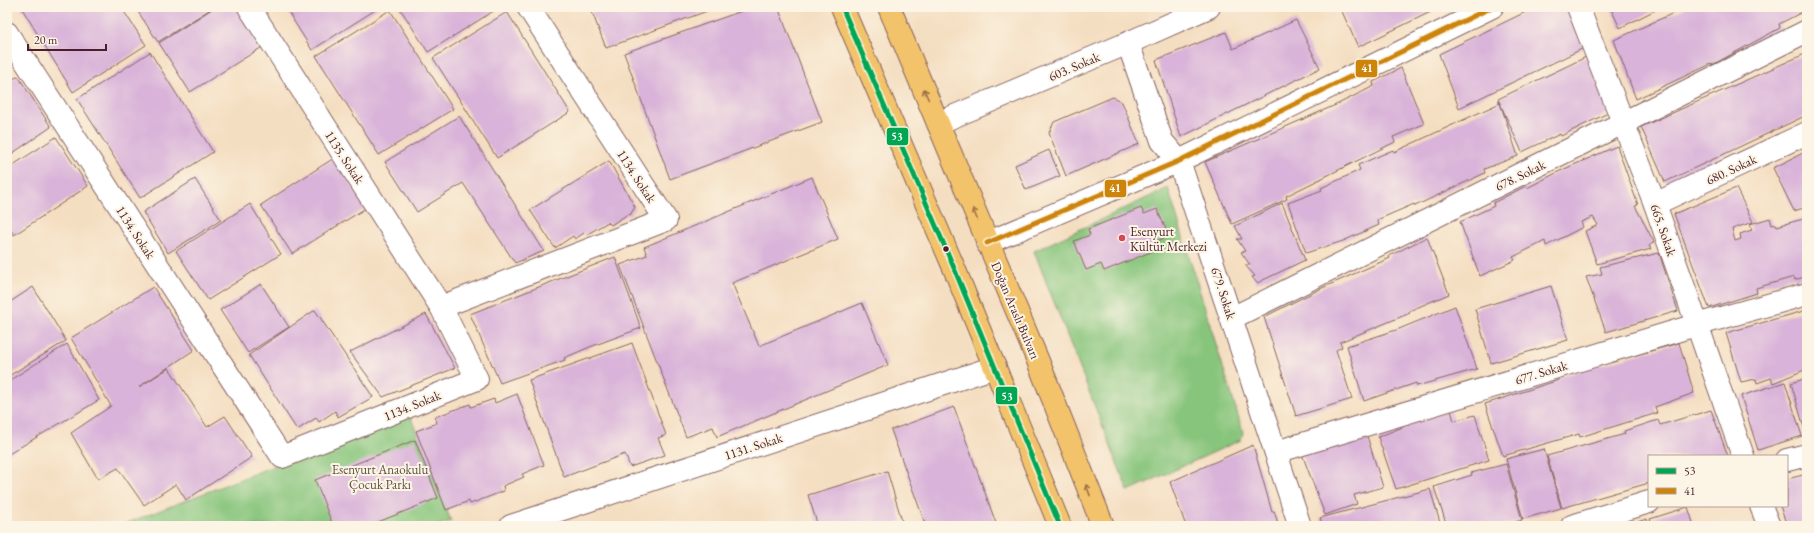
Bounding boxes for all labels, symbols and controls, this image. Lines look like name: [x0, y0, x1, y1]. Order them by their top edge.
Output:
scale bar: [28, 26, 106, 52]
text: 20 m: [34, 32, 58, 48]
street label: 603. Sokak: [1046, 48, 1103, 85]
line badge: 41: [1355, 59, 1378, 78]
text: 41: [1361, 61, 1373, 75]
one-way arrow: [922, 88, 929, 100]
street label: 1135. Sokak: [321, 127, 369, 188]
line badge: 53: [886, 127, 909, 146]
text: 53: [891, 129, 903, 143]
street label: 1134. Sokak: [613, 146, 661, 207]
street label: 680. Sokak: [1703, 150, 1760, 189]
street label: 678. Sokak: [1492, 156, 1549, 195]
line badge: 41: [1104, 179, 1127, 198]
text: 41: [1109, 181, 1121, 195]
street label: 1134. Sokak: [112, 202, 160, 263]
street label: 665. Sokak: [1647, 202, 1681, 259]
one-way arrow: [971, 208, 979, 220]
place label: Esenyurt Kültür Merkezi: [1130, 223, 1207, 255]
marker: Esenyurt Kültür Merkezi: [1117, 233, 1127, 243]
unlabelled marker: [941, 244, 951, 254]
street label: Doğan Araslı Bulvarı: [987, 259, 1044, 361]
street label: 679. Sokak: [1207, 265, 1240, 322]
street label: 677. Sokak: [1513, 356, 1570, 388]
street label: 1134. Sokak: [381, 386, 444, 425]
line badge: 53: [995, 386, 1018, 405]
text: 53: [1001, 389, 1013, 403]
street label: 1131. Sokak: [722, 429, 785, 464]
legend: [1648, 455, 1788, 507]
park label: Esenyurt Anaokulu Çocuk Parkı: [332, 461, 429, 493]
text: 53: [1684, 463, 1696, 479]
text: 41: [1684, 483, 1696, 499]
one-way arrow: [1084, 484, 1092, 496]

